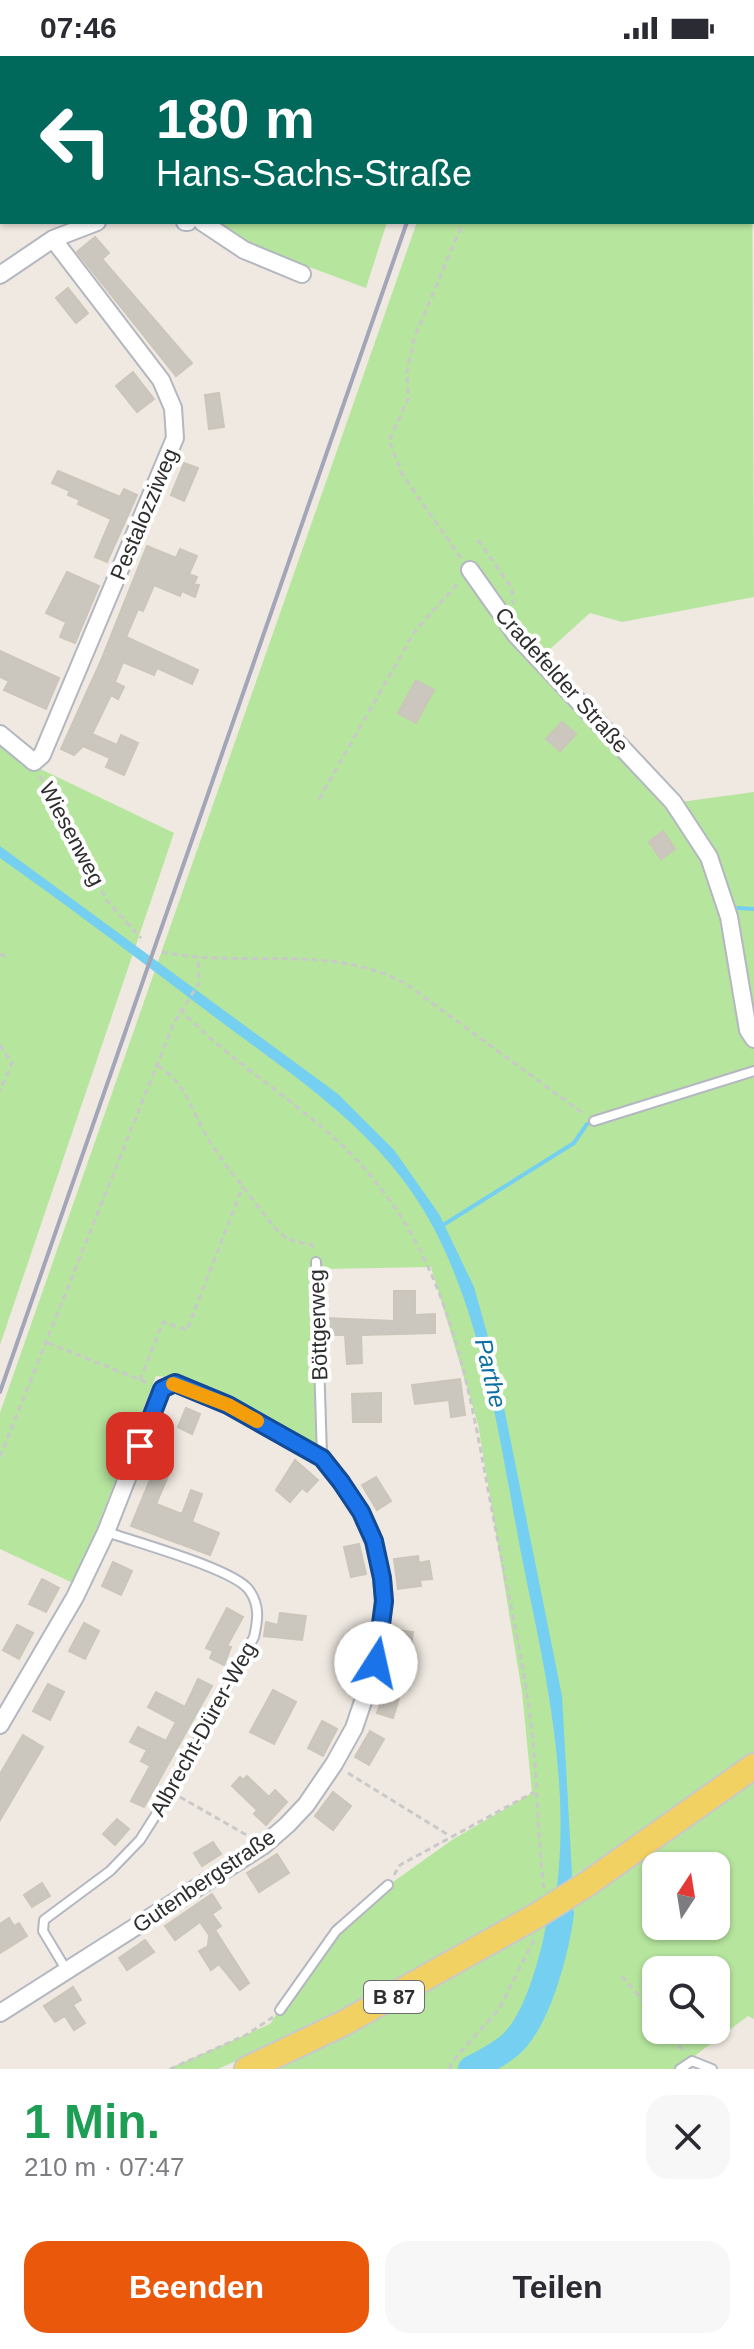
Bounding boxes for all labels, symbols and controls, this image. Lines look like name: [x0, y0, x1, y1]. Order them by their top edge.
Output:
text: 07:46: [40, 11, 117, 44]
text: 180 m: [156, 87, 315, 150]
icon: left: [24, 88, 128, 192]
text: Hans-Sachs-Straße: [156, 153, 472, 194]
street label: Pestalozziweg: [105, 444, 183, 584]
street label: Cradefelder Straße: [490, 602, 634, 758]
street label: Wiesenweg: [34, 778, 110, 890]
street label: Böttgerweg: [304, 1269, 332, 1381]
water label: Parthe: [470, 1336, 512, 1410]
pin: [106, 1412, 174, 1480]
icon: arrive: [118, 1424, 162, 1468]
position arrow: [334, 1621, 418, 1705]
street label: Albrecht-Dürer-Weg: [145, 1638, 261, 1820]
street label: Gutenbergstraße: [128, 1824, 280, 1938]
north arrow: [642, 1852, 730, 1940]
map controls: [642, 1852, 730, 2044]
button: search: [642, 1956, 730, 2044]
road number: B 87: [364, 1981, 424, 2013]
text: 1 Min.: [24, 2095, 160, 2148]
button: close: [646, 2095, 730, 2179]
text: 210 m · 07:47: [24, 2152, 184, 2182]
button: Beenden: [24, 2241, 369, 2333]
button: Teilen: [385, 2241, 730, 2333]

